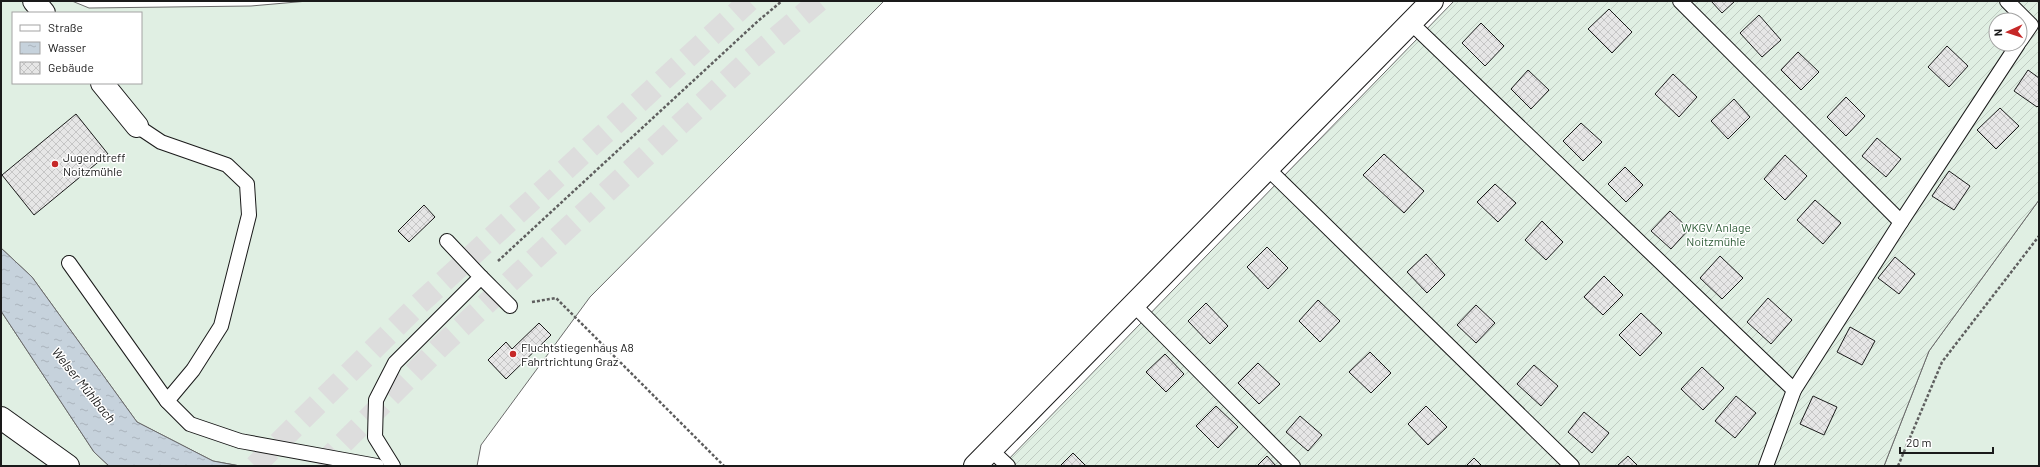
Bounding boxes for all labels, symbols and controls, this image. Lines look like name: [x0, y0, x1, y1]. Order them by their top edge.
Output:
legend: [12, 12, 142, 84]
north arrow: [1988, 12, 2028, 52]
text: Straße: [48, 20, 83, 34]
text: N: [1991, 29, 2004, 37]
text: Wasser: [48, 40, 87, 54]
text: Gebäude: [48, 60, 94, 74]
place label: Jugendtreff Noitzmühle: [63, 150, 126, 178]
marker: Jugendtreff Noitzmühle: [50, 159, 60, 169]
park label: WKGV Anlage Noitzmühle: [1681, 220, 1751, 248]
place label: Fluchtstiegenhaus A8 Fahrtrichtung Graz: [521, 340, 634, 368]
water label: Welser Mühlbach: [49, 344, 119, 426]
marker: Fluchtstiegenhaus A8 Fahrtrichtung Graz: [508, 349, 518, 359]
scale bar: [1900, 429, 1993, 455]
text: 20 m: [1906, 435, 1932, 449]

